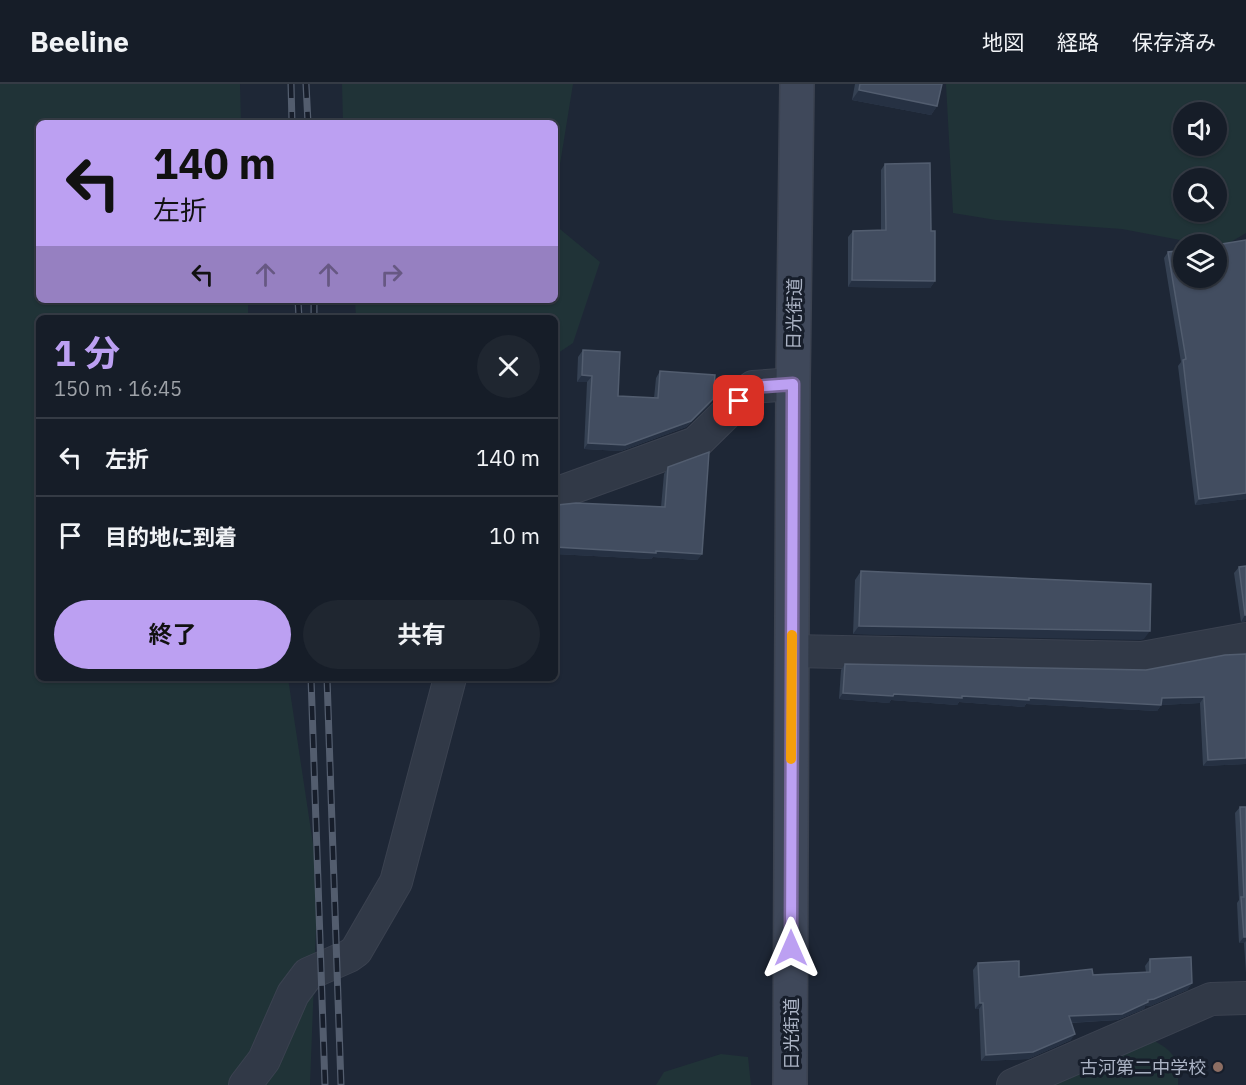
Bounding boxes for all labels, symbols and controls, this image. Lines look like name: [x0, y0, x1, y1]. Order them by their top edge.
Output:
text: Beeline: [30, 23, 129, 60]
text: 地図: [982, 28, 1024, 56]
text: 経路: [1057, 28, 1099, 56]
text: 保存済み: [1132, 28, 1216, 56]
map controls: [1173, 102, 1227, 288]
button: sound: [1173, 102, 1227, 156]
text: 140 m: [153, 136, 276, 191]
icon: left: [54, 144, 132, 222]
button: search: [1173, 168, 1227, 222]
text: 左折: [153, 192, 207, 227]
button: layers: [1173, 234, 1227, 288]
icon: left: [186, 258, 219, 291]
icon: ahead: [249, 258, 282, 291]
icon: ahead: [312, 258, 345, 291]
icon: right: [375, 258, 408, 291]
street label: 日光街道: [782, 278, 806, 350]
text: 1 分: [54, 329, 120, 376]
button: close: [477, 335, 540, 398]
text: 150 m · 16:45: [54, 375, 182, 402]
pin: [713, 375, 764, 426]
icon: arrive: [722, 384, 755, 417]
icon: left: [54, 441, 87, 474]
text: 140 m: [476, 443, 540, 472]
text: 左折: [105, 444, 149, 473]
icon: arrive: [54, 519, 87, 552]
text: 10 m: [489, 521, 540, 550]
text: 目的地に到着: [105, 522, 237, 551]
button: 終了: [54, 600, 291, 669]
button: 共有: [303, 600, 540, 669]
position arrow: [759, 916, 823, 980]
street label: 日光街道: [780, 998, 803, 1070]
place label: 古河第二中学校: [1080, 1056, 1206, 1079]
marker: 古河第二中学校: [1211, 1060, 1225, 1074]

